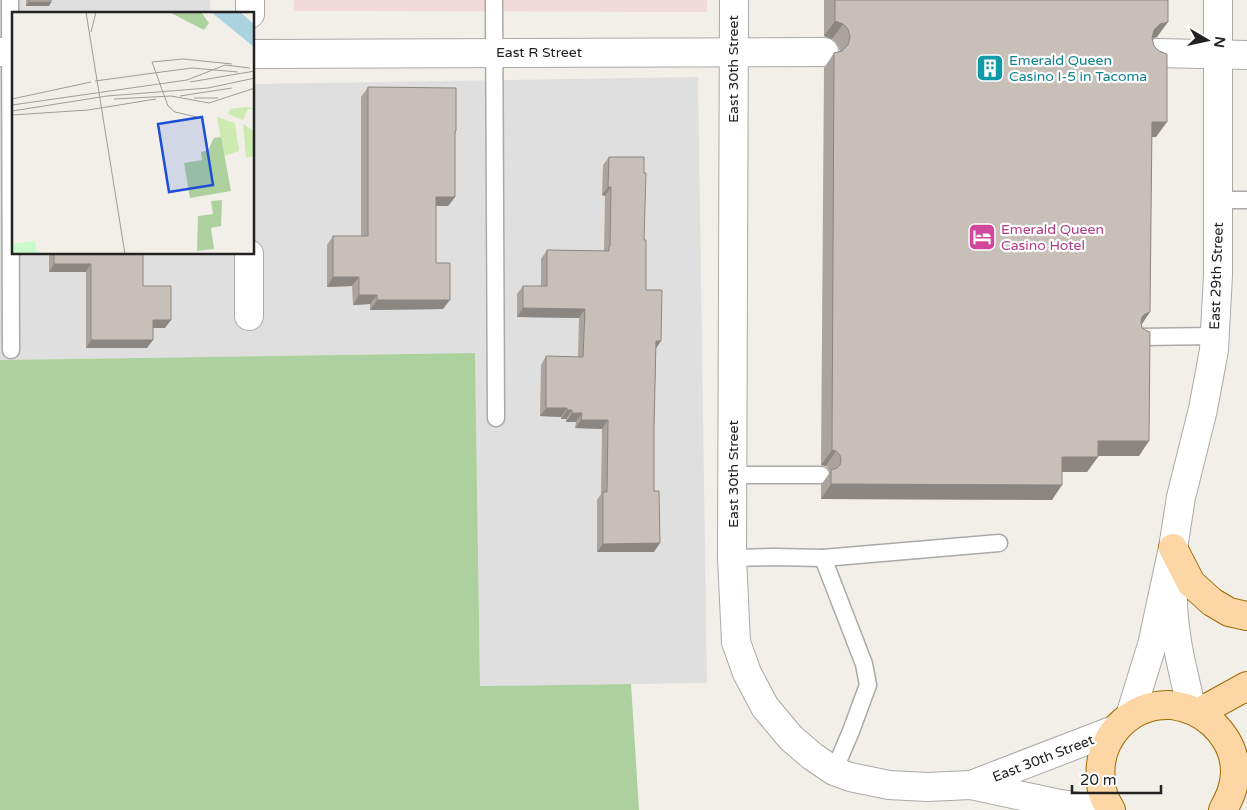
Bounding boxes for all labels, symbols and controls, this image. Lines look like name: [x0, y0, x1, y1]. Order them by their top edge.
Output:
inset map: [12, 12, 255, 255]
street label: East 30th Street: [725, 15, 742, 123]
north arrow: [1182, 15, 1232, 65]
text: N: [1210, 35, 1229, 49]
street label: East R Street: [496, 44, 583, 61]
place label: Emerald Queen Casino I-5 in Tacoma: [1009, 52, 1147, 85]
building icon: Emerald Queen Casino I-5 in Tacoma: [975, 53, 1005, 83]
place label: Emerald Queen Casino Hotel: [1001, 221, 1104, 254]
street label: East 29th Street: [1206, 221, 1227, 330]
hotel icon: Emerald Queen Casino Hotel: [967, 222, 997, 252]
street label: East 30th Street: [725, 420, 742, 528]
street label: East 30th Street: [990, 731, 1097, 786]
scale bar: [1072, 762, 1161, 794]
text: 20 m: [1080, 771, 1117, 789]

